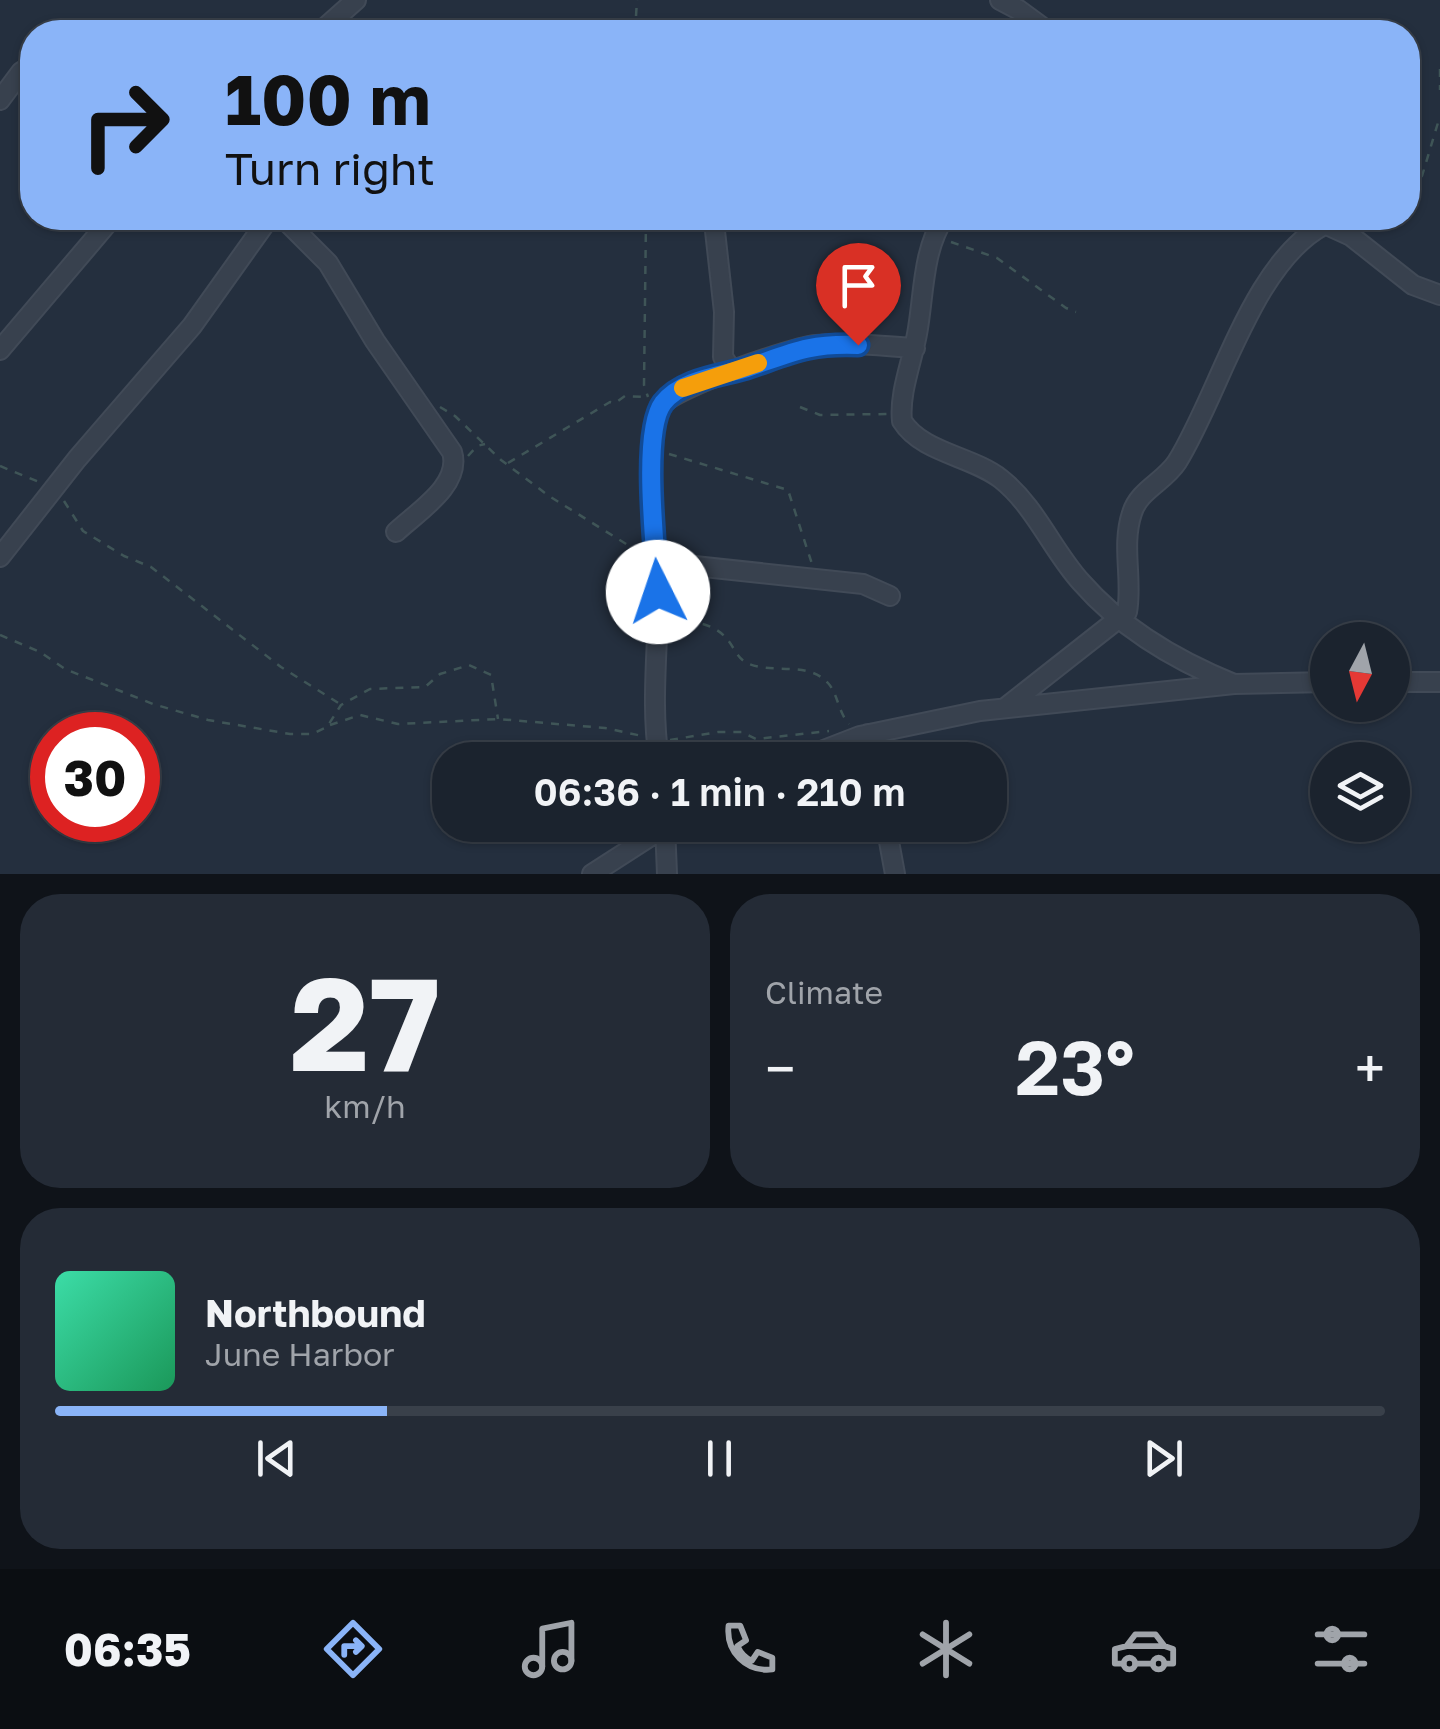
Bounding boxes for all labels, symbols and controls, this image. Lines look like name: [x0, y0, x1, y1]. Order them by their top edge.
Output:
text: 100 m: [225, 56, 431, 140]
icon: right: [60, 60, 190, 190]
text: Turn right: [225, 141, 435, 195]
pin: [816, 243, 901, 346]
icon: arrive: [831, 258, 886, 313]
position arrow: [606, 540, 710, 644]
north arrow: [1310, 622, 1410, 722]
map controls: [1310, 622, 1410, 842]
speed limit sign: 30: [30, 712, 160, 842]
button: layers: [1310, 742, 1410, 842]
text: 06:36 · 1 min · 210 m: [533, 769, 906, 814]
text: 27: [290, 944, 440, 1100]
text: Climate: [765, 973, 883, 1011]
text: 23°: [1015, 1021, 1135, 1112]
text: −: [765, 1035, 795, 1101]
text: +: [1355, 1035, 1385, 1101]
text: km/h: [324, 1087, 406, 1125]
text: Northbound: [205, 1290, 426, 1335]
text: June Harbor: [205, 1335, 395, 1373]
icon: previous: [249, 1431, 304, 1486]
icon: pause: [692, 1431, 747, 1486]
icon: next: [1136, 1431, 1191, 1486]
icon: directions: [318, 1614, 388, 1684]
icon: music: [516, 1614, 586, 1684]
icon: phone: [714, 1614, 784, 1684]
icon: climate: [911, 1614, 981, 1684]
icon: car: [1109, 1614, 1179, 1684]
icon: filters: [1306, 1614, 1376, 1684]
text: 06:35: [64, 1622, 191, 1676]

